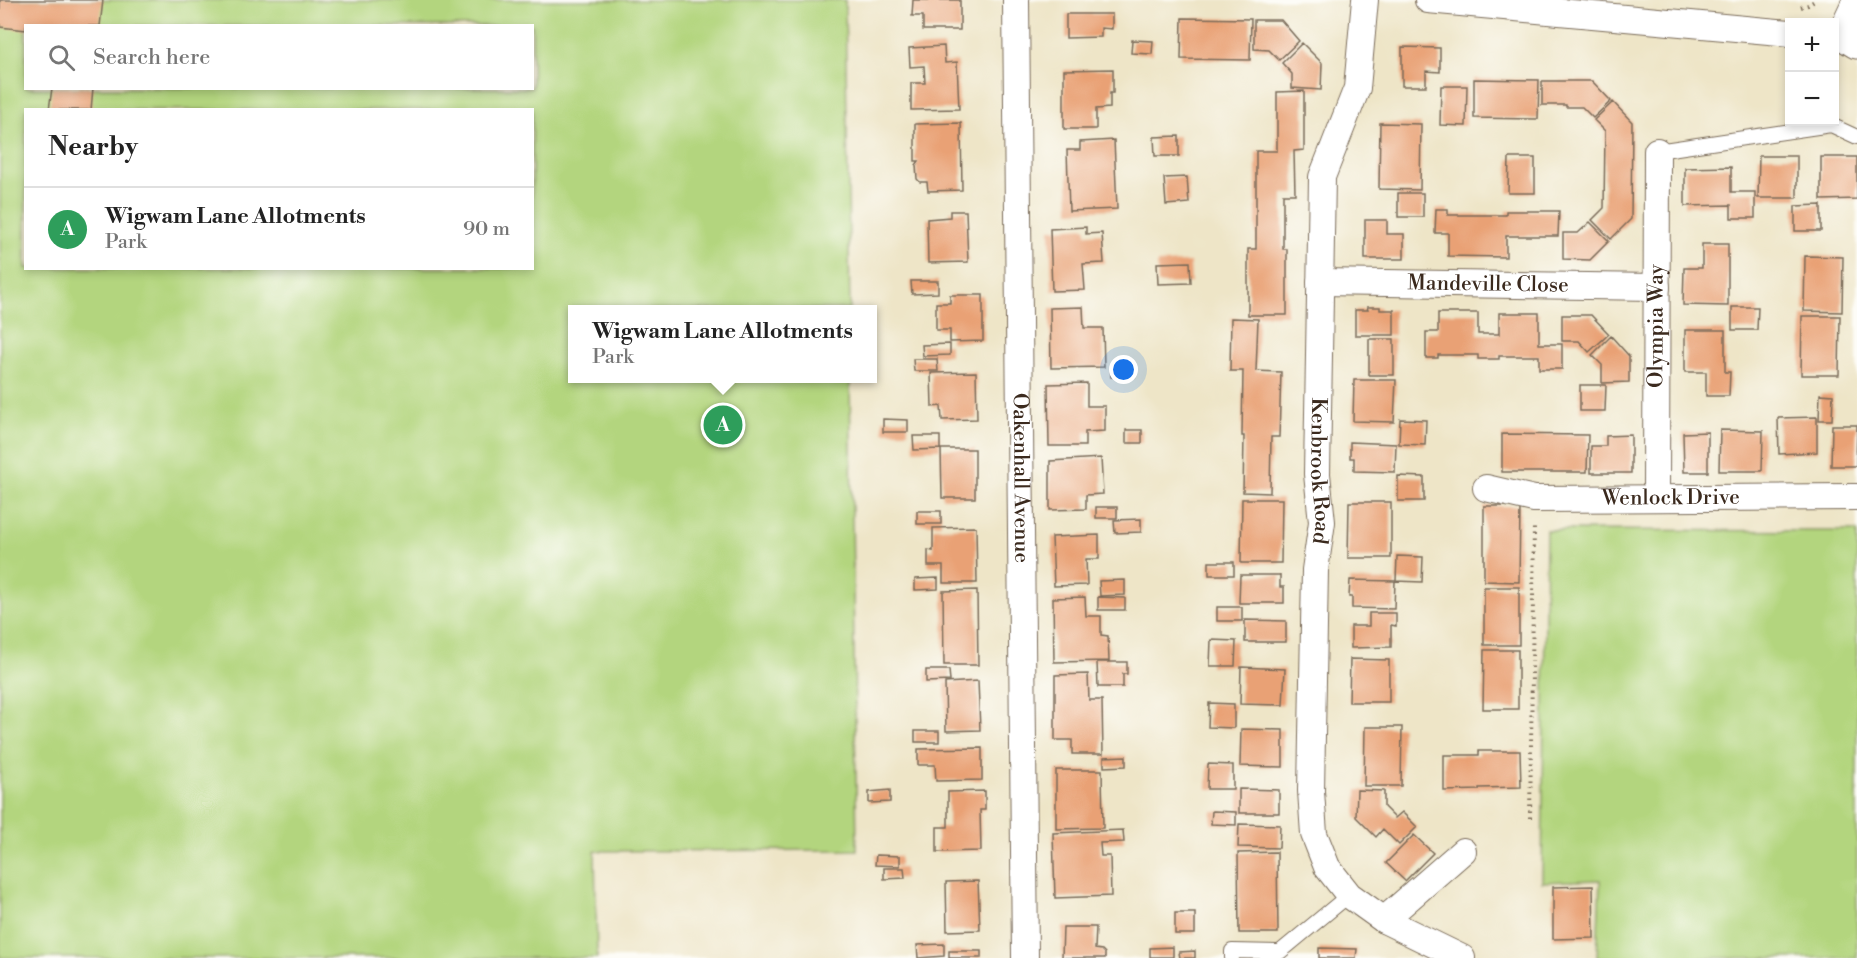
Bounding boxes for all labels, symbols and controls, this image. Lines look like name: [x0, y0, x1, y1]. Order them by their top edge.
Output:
map controls: [1785, 18, 1839, 126]
button: +: [1785, 18, 1839, 72]
search box: [24, 24, 534, 90]
icon: search: [45, 41, 78, 74]
text: Search here: [93, 44, 210, 71]
button: −: [1785, 72, 1839, 126]
text: Nearby: [48, 131, 138, 163]
text: Wigwam Lane Allotments: [105, 203, 366, 230]
text: A: [60, 217, 75, 242]
text: 90 m: [463, 217, 510, 242]
text: Park: [105, 230, 147, 255]
street label: Olympia Way: [1643, 263, 1670, 388]
street label: Mandeville Close: [1407, 270, 1569, 299]
popup: [568, 305, 877, 383]
text: Wigwam Lane Allotments: [592, 318, 853, 345]
text: Park: [592, 345, 634, 370]
your location: [1109, 355, 1138, 384]
street label: Oakenhall Avenue: [1007, 393, 1034, 563]
street label: Kenbrook Road: [1304, 397, 1335, 546]
pin: A: [704, 402, 742, 448]
street label: Wenlock Drive: [1601, 485, 1740, 512]

